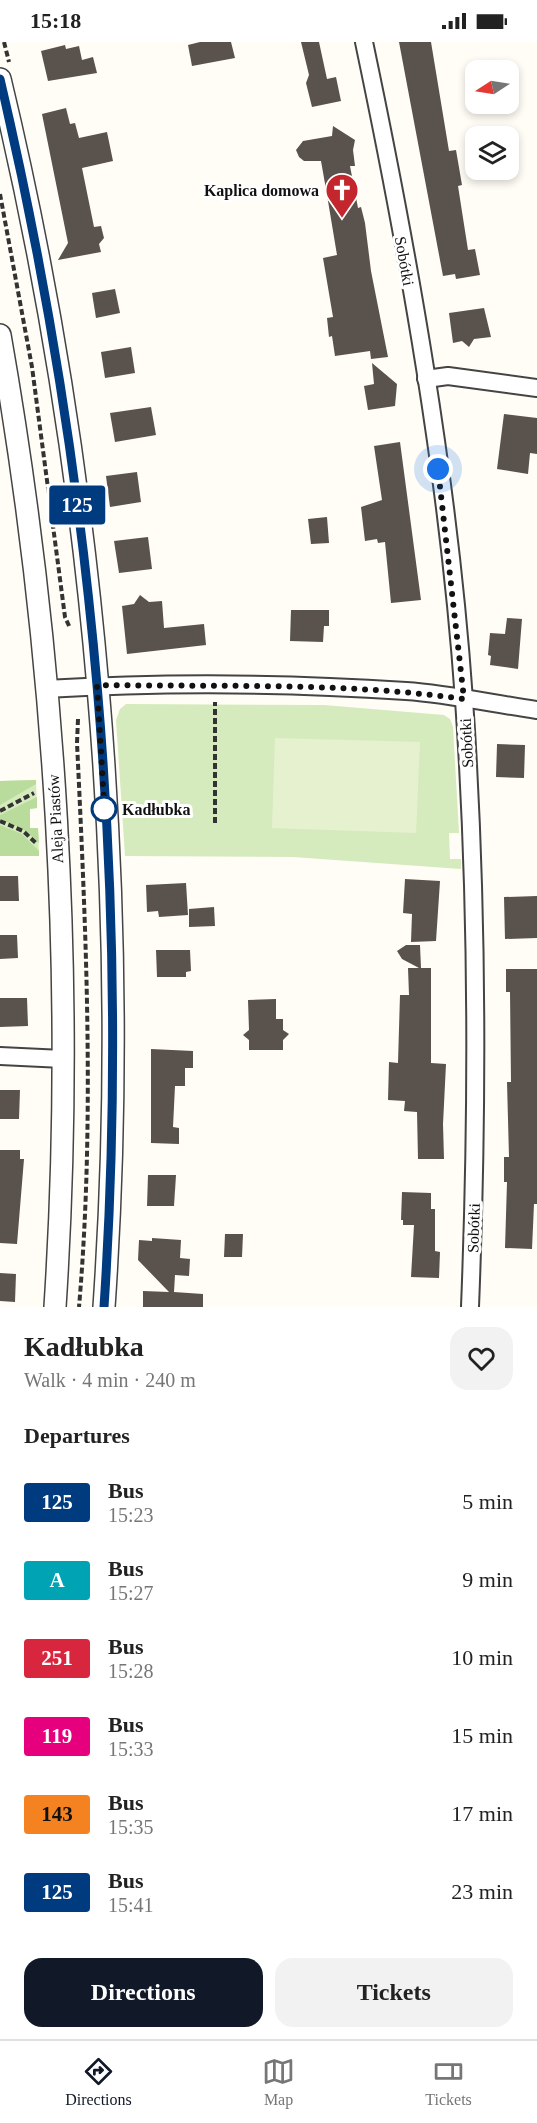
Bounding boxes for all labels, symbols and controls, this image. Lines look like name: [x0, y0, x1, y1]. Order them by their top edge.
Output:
text: 15:18: [30, 8, 81, 33]
north arrow: [465, 60, 519, 114]
map controls: [465, 60, 519, 180]
button: layers: [465, 126, 519, 180]
church icon: Kaplica domowa: [324, 172, 360, 219]
place label: Kaplica domowa: [204, 182, 319, 200]
street label: Sobótki: [392, 235, 417, 288]
your location: [423, 454, 453, 484]
line badge: 125: [42, 486, 112, 524]
text: 125: [61, 493, 93, 517]
street label: Sobótki: [457, 717, 476, 768]
street label: Aleja Piastów: [45, 773, 67, 864]
marker: Kadłubka: [91, 796, 117, 822]
place label: Kadłubka: [122, 801, 190, 818]
street label: Sobótki: [464, 1202, 483, 1253]
button: heart: [450, 1327, 513, 1390]
text: Kadłubka: [24, 1331, 144, 1362]
text: Walk · 4 min · 240 m: [24, 1369, 196, 1391]
text: Departures: [24, 1423, 130, 1448]
text: Bus: [108, 1478, 143, 1503]
text: 5 min: [462, 1489, 513, 1514]
text: 125: [41, 1490, 73, 1514]
text: 15:23: [108, 1504, 154, 1526]
text: Bus: [108, 1556, 143, 1581]
text: 9 min: [462, 1567, 513, 1592]
text: A: [49, 1568, 65, 1592]
text: 15:27: [108, 1582, 154, 1604]
text: Bus: [108, 1634, 143, 1659]
text: 10 min: [451, 1645, 513, 1670]
text: 251: [41, 1646, 73, 1670]
text: 15:28: [108, 1660, 154, 1682]
text: Bus: [108, 1712, 143, 1737]
text: 15 min: [451, 1723, 513, 1748]
text: 119: [42, 1724, 72, 1748]
text: 15:33: [108, 1738, 154, 1760]
text: Bus: [108, 1790, 143, 1815]
text: 17 min: [451, 1801, 513, 1826]
text: 143: [41, 1802, 73, 1826]
text: 15:35: [108, 1816, 154, 1838]
text: Bus: [108, 1868, 143, 1893]
text: 23 min: [451, 1879, 513, 1904]
text: 125: [41, 1880, 73, 1904]
text: 15:41: [108, 1894, 154, 1916]
button: Directions: [24, 1958, 263, 2027]
button: Tickets: [275, 1958, 513, 2027]
tab: Directions: [65, 2055, 132, 2109]
tab: Map: [262, 2055, 295, 2109]
tab: Tickets: [425, 2055, 472, 2109]

